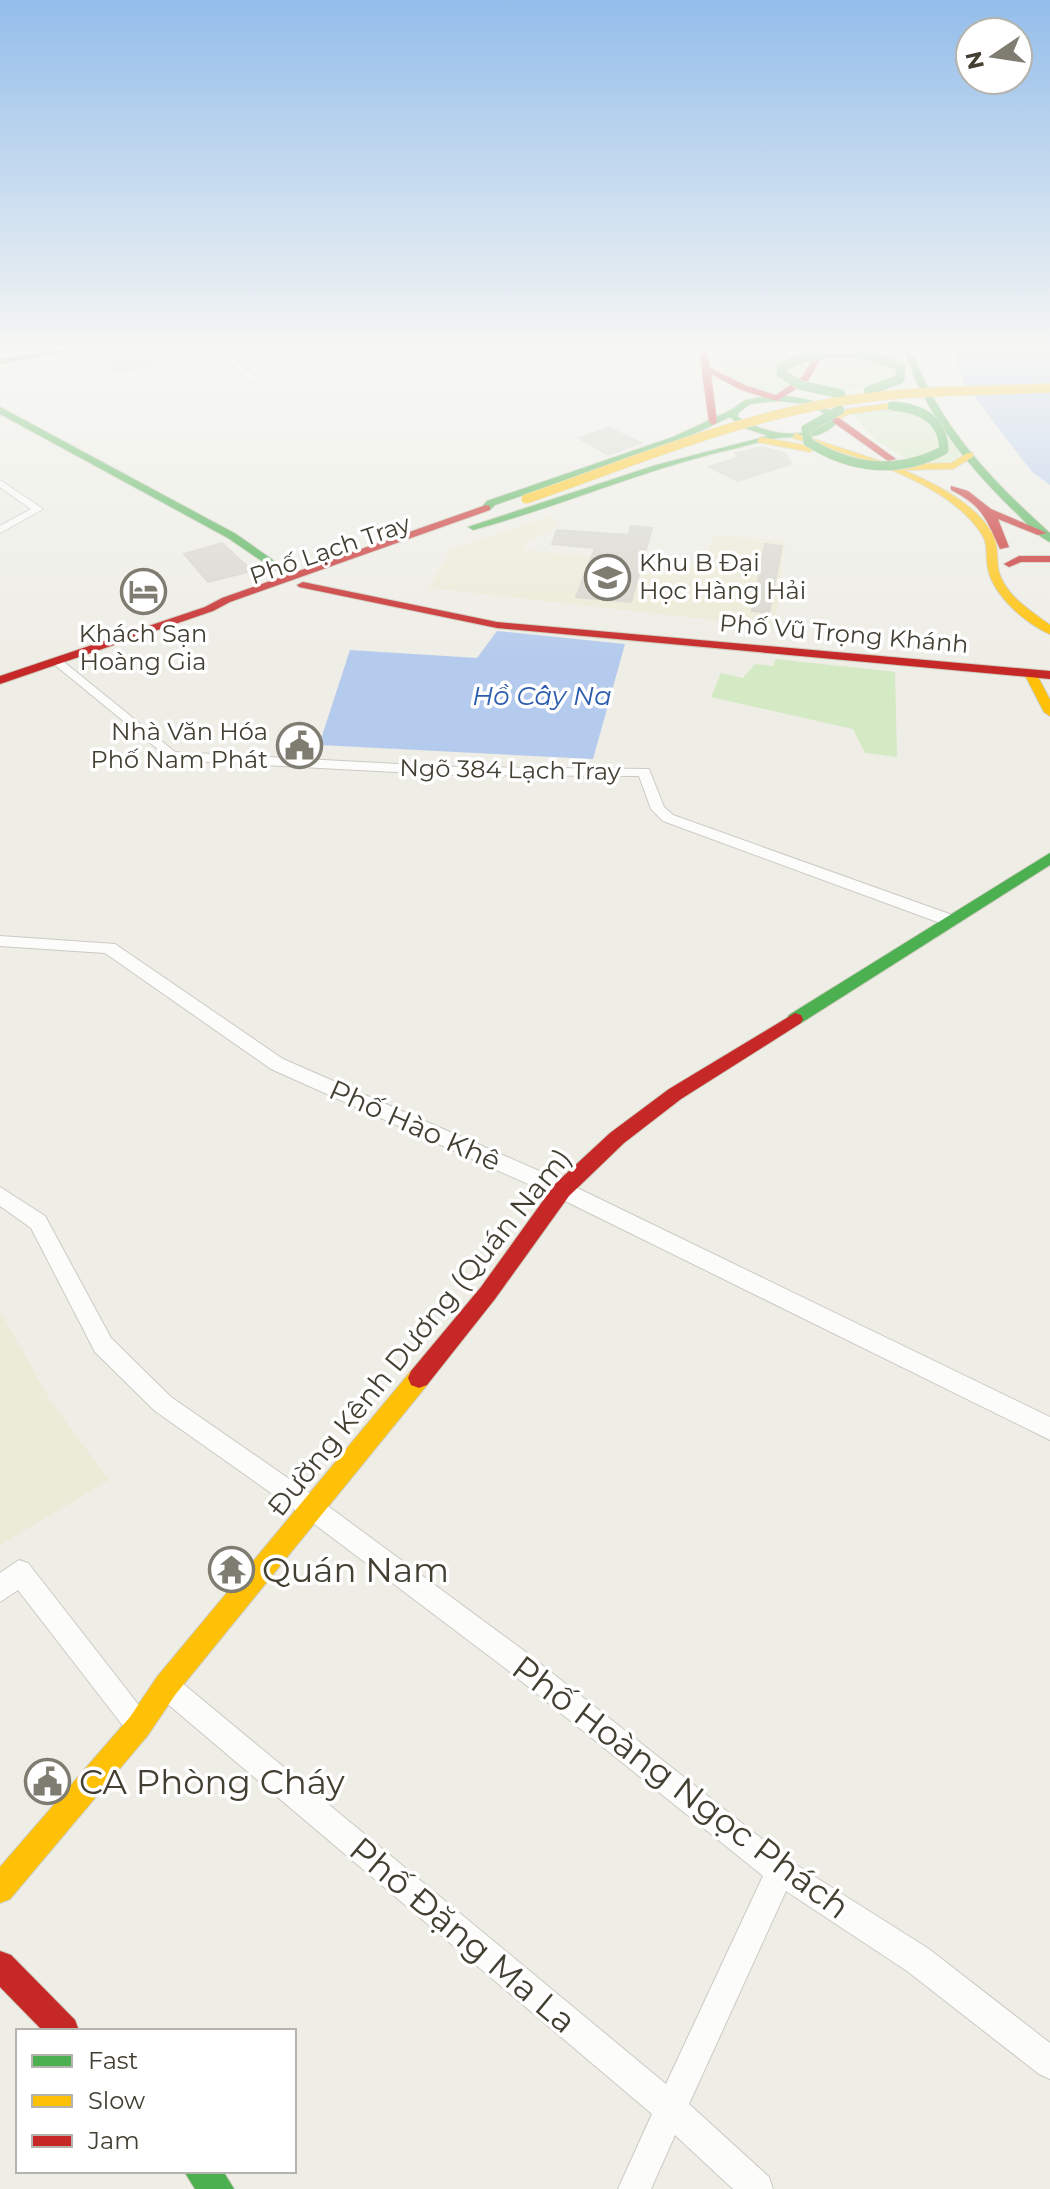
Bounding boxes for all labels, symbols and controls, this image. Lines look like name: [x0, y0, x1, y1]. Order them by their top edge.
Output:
north arrow: [954, 16, 1034, 96]
text: N: [960, 49, 990, 72]
street label: Phố Lạch Tray: [246, 509, 414, 591]
place label: Khu B Đại Học Hàng Hải: [639, 548, 806, 605]
school or university icon: Khu B Đại Học Hàng Hải: [584, 553, 632, 601]
hotel icon: Khách Sạn Hoàng Gia: [119, 568, 167, 616]
street label: Phố Vũ Trọng Khánh: [718, 608, 970, 659]
place label: Khách Sạn Hoàng Gia: [79, 619, 207, 676]
water label: Hồ Cây Na: [472, 680, 612, 712]
place label: Nhà Văn Hóa Phố Nam Phát: [90, 717, 268, 774]
public building icon: Nhà Văn Hóa Phố Nam Phát: [275, 722, 323, 770]
street label: Ngõ 384 Lạch Tray: [399, 753, 621, 786]
street label: Phố Hào Khê: [324, 1072, 506, 1178]
street label: Đường Kênh Dương (Quán Nam): [260, 1141, 578, 1523]
temple icon: Quán Nam: [207, 1546, 255, 1594]
place label: Quán Nam: [262, 1549, 449, 1591]
street label: Phố Hoàng Ngọc Phách: [504, 1646, 858, 1928]
public building icon: CA Phòng Cháy: [24, 1758, 72, 1806]
place label: CA Phòng Cháy: [79, 1761, 345, 1803]
street label: Phố Đặng Ma La: [341, 1828, 585, 2042]
legend: [16, 2029, 296, 2173]
text: Fast: [88, 2046, 139, 2075]
text: Slow: [88, 2086, 145, 2115]
text: Jam: [87, 2126, 140, 2155]

